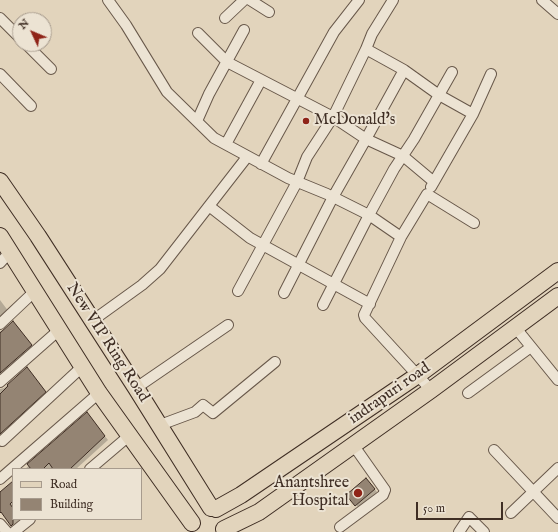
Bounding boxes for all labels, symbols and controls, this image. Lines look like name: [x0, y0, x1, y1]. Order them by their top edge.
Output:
north arrow: [12, 12, 52, 52]
text: N: [16, 16, 32, 33]
place label: McDonald's: [314, 111, 395, 131]
marker: McDonald's: [301, 116, 311, 126]
street label: New VIP Ring Road: [61, 280, 153, 406]
street label: indrapuri road: [346, 359, 434, 429]
legend: [12, 468, 142, 520]
place label: Anantshree Hospital: [274, 474, 349, 512]
text: Road: [50, 477, 77, 492]
marker: Anantshree Hospital: [352, 487, 364, 499]
scale bar: [418, 494, 505, 520]
text: Building: [50, 497, 93, 512]
text: 50 m: [423, 501, 445, 516]

